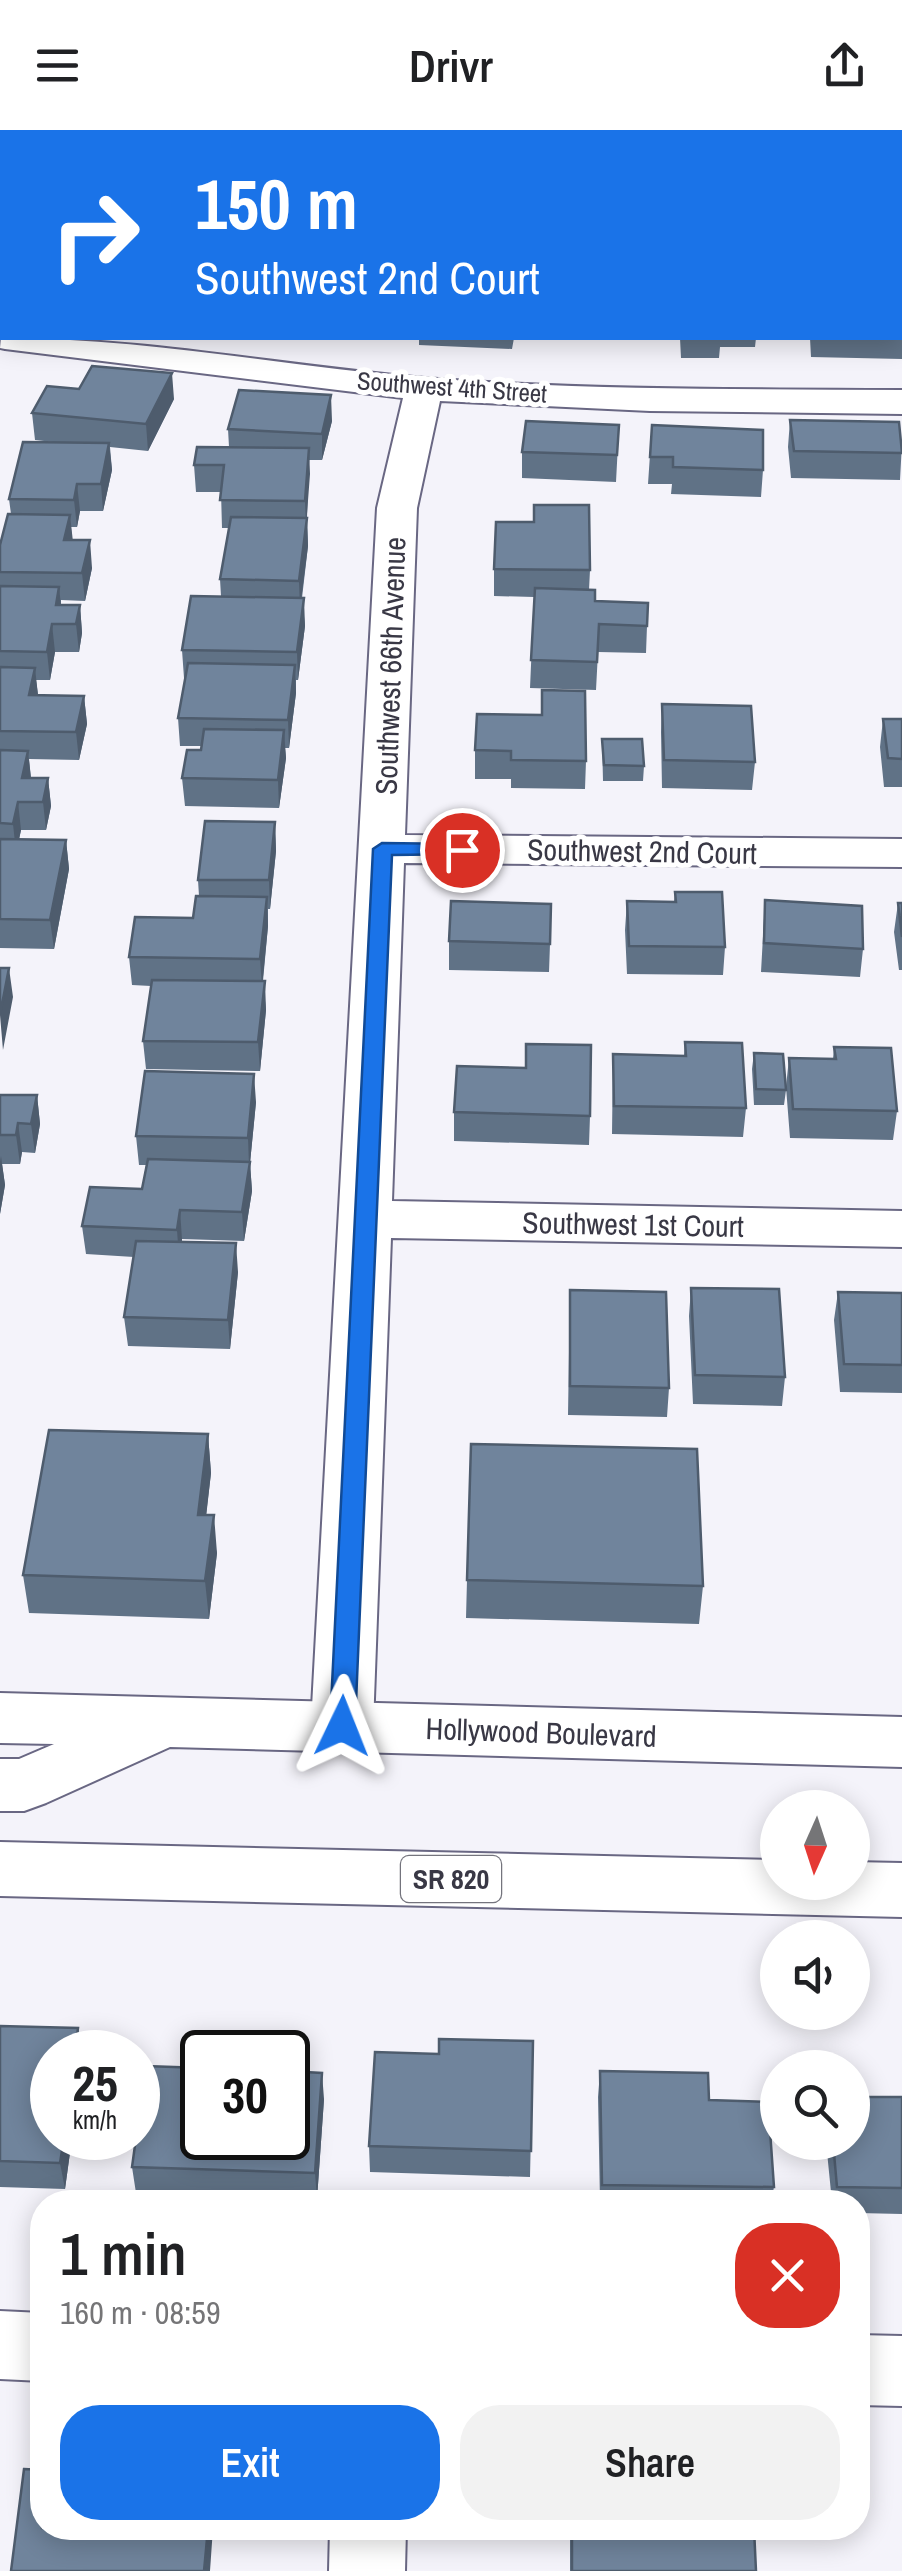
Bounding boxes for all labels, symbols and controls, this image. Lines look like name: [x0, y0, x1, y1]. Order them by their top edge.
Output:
text: Drivr: [409, 35, 493, 96]
icon: menu: [30, 38, 85, 93]
icon: share: [817, 38, 872, 93]
text: 150 m: [195, 157, 358, 251]
icon: right: [30, 170, 160, 300]
text: Southwest 2nd Court: [195, 247, 540, 308]
street label: Southwest 4th Street: [356, 363, 548, 411]
street label: Southwest 66th Avenue: [366, 536, 414, 796]
pin: [420, 808, 505, 893]
icon: arrive: [435, 823, 490, 878]
street label: Southwest 2nd Court: [527, 829, 757, 873]
street label: Southwest 1st Court: [522, 1202, 744, 1246]
position arrow: [290, 1674, 394, 1778]
street label: Hollywood Boulevard: [425, 1708, 657, 1756]
north arrow: [760, 1790, 870, 1900]
map controls: [760, 1790, 870, 2160]
road number: SR 820: [401, 1856, 501, 1902]
button: sound: [760, 1920, 870, 2030]
speed limit sign: 30: [180, 2030, 310, 2160]
text: 25: [72, 2049, 118, 2117]
button: search: [760, 2050, 870, 2160]
text: km/h: [73, 2103, 117, 2137]
text: 1 min: [60, 2213, 187, 2294]
button: close: [735, 2223, 840, 2328]
text: 160 m · 08:59: [60, 2291, 220, 2334]
button: Exit: [60, 2405, 440, 2520]
button: Share: [460, 2405, 840, 2520]

